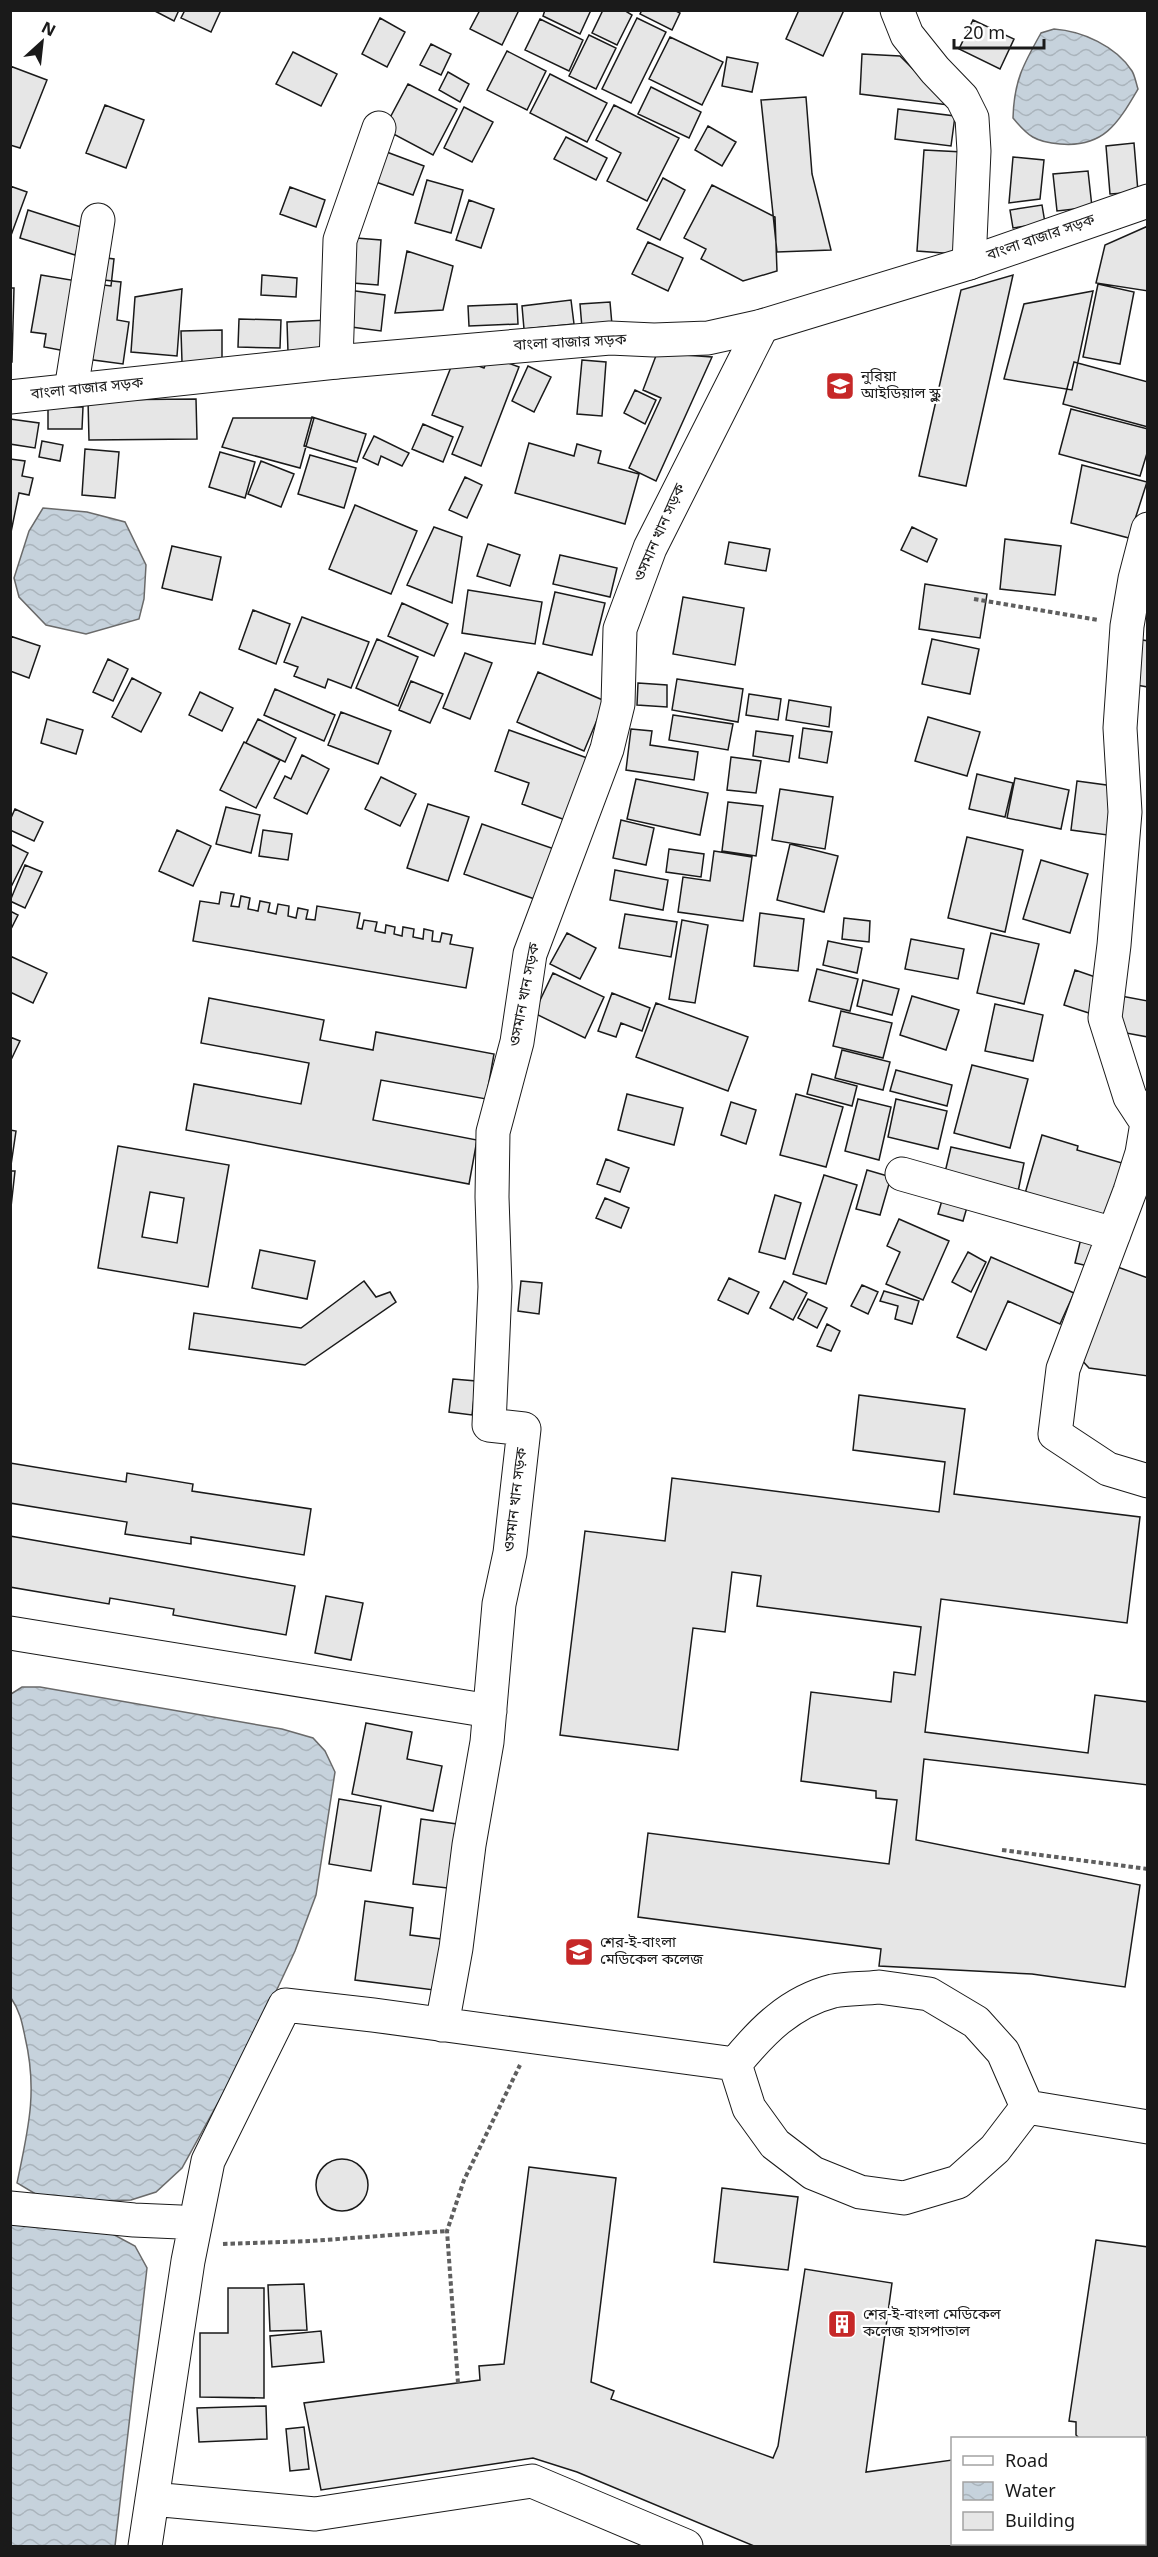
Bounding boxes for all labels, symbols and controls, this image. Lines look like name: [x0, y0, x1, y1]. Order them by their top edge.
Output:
north arrow: [12, 12, 72, 72]
scale bar: [954, 12, 1044, 50]
text: N: [37, 18, 59, 43]
text: 20 m: [963, 22, 1005, 46]
street label: বাংলা বাজার সড়ক: [983, 210, 1099, 266]
street label: বাংলা বাজার সড়ক: [512, 330, 628, 356]
place label: নুরিয়া আইডিয়াল স্কুল: [860, 367, 941, 404]
school or university icon: নুরিয়া আইডিয়াল স্কুল: [824, 370, 856, 402]
street label: বাংলা বাজার সড়ক: [29, 373, 145, 405]
street label: ওসমান খান সড়ক: [629, 480, 691, 585]
street label: ওসমান খান সড়ক: [505, 940, 545, 1049]
street label: ওসমান খান সড়ক: [500, 1446, 532, 1554]
place label: শের-ই-বাংলা মেডিকেল কলেজ: [600, 1933, 704, 1970]
school or university icon: শের-ই-বাংলা মেডিকেল কলেজ: [563, 1936, 595, 1968]
place label: শের-ই-বাংলা মেডিকেল কলেজ হাসপাতাল: [862, 2305, 1002, 2342]
building icon: শের-ই-বাংলা মেডিকেল কলেজ হাসপাতাল: [826, 2308, 858, 2340]
legend: [951, 2437, 1146, 2545]
text: Road: [1005, 2450, 1048, 2474]
text: Water: [1005, 2480, 1056, 2504]
text: Building: [1005, 2510, 1075, 2534]

